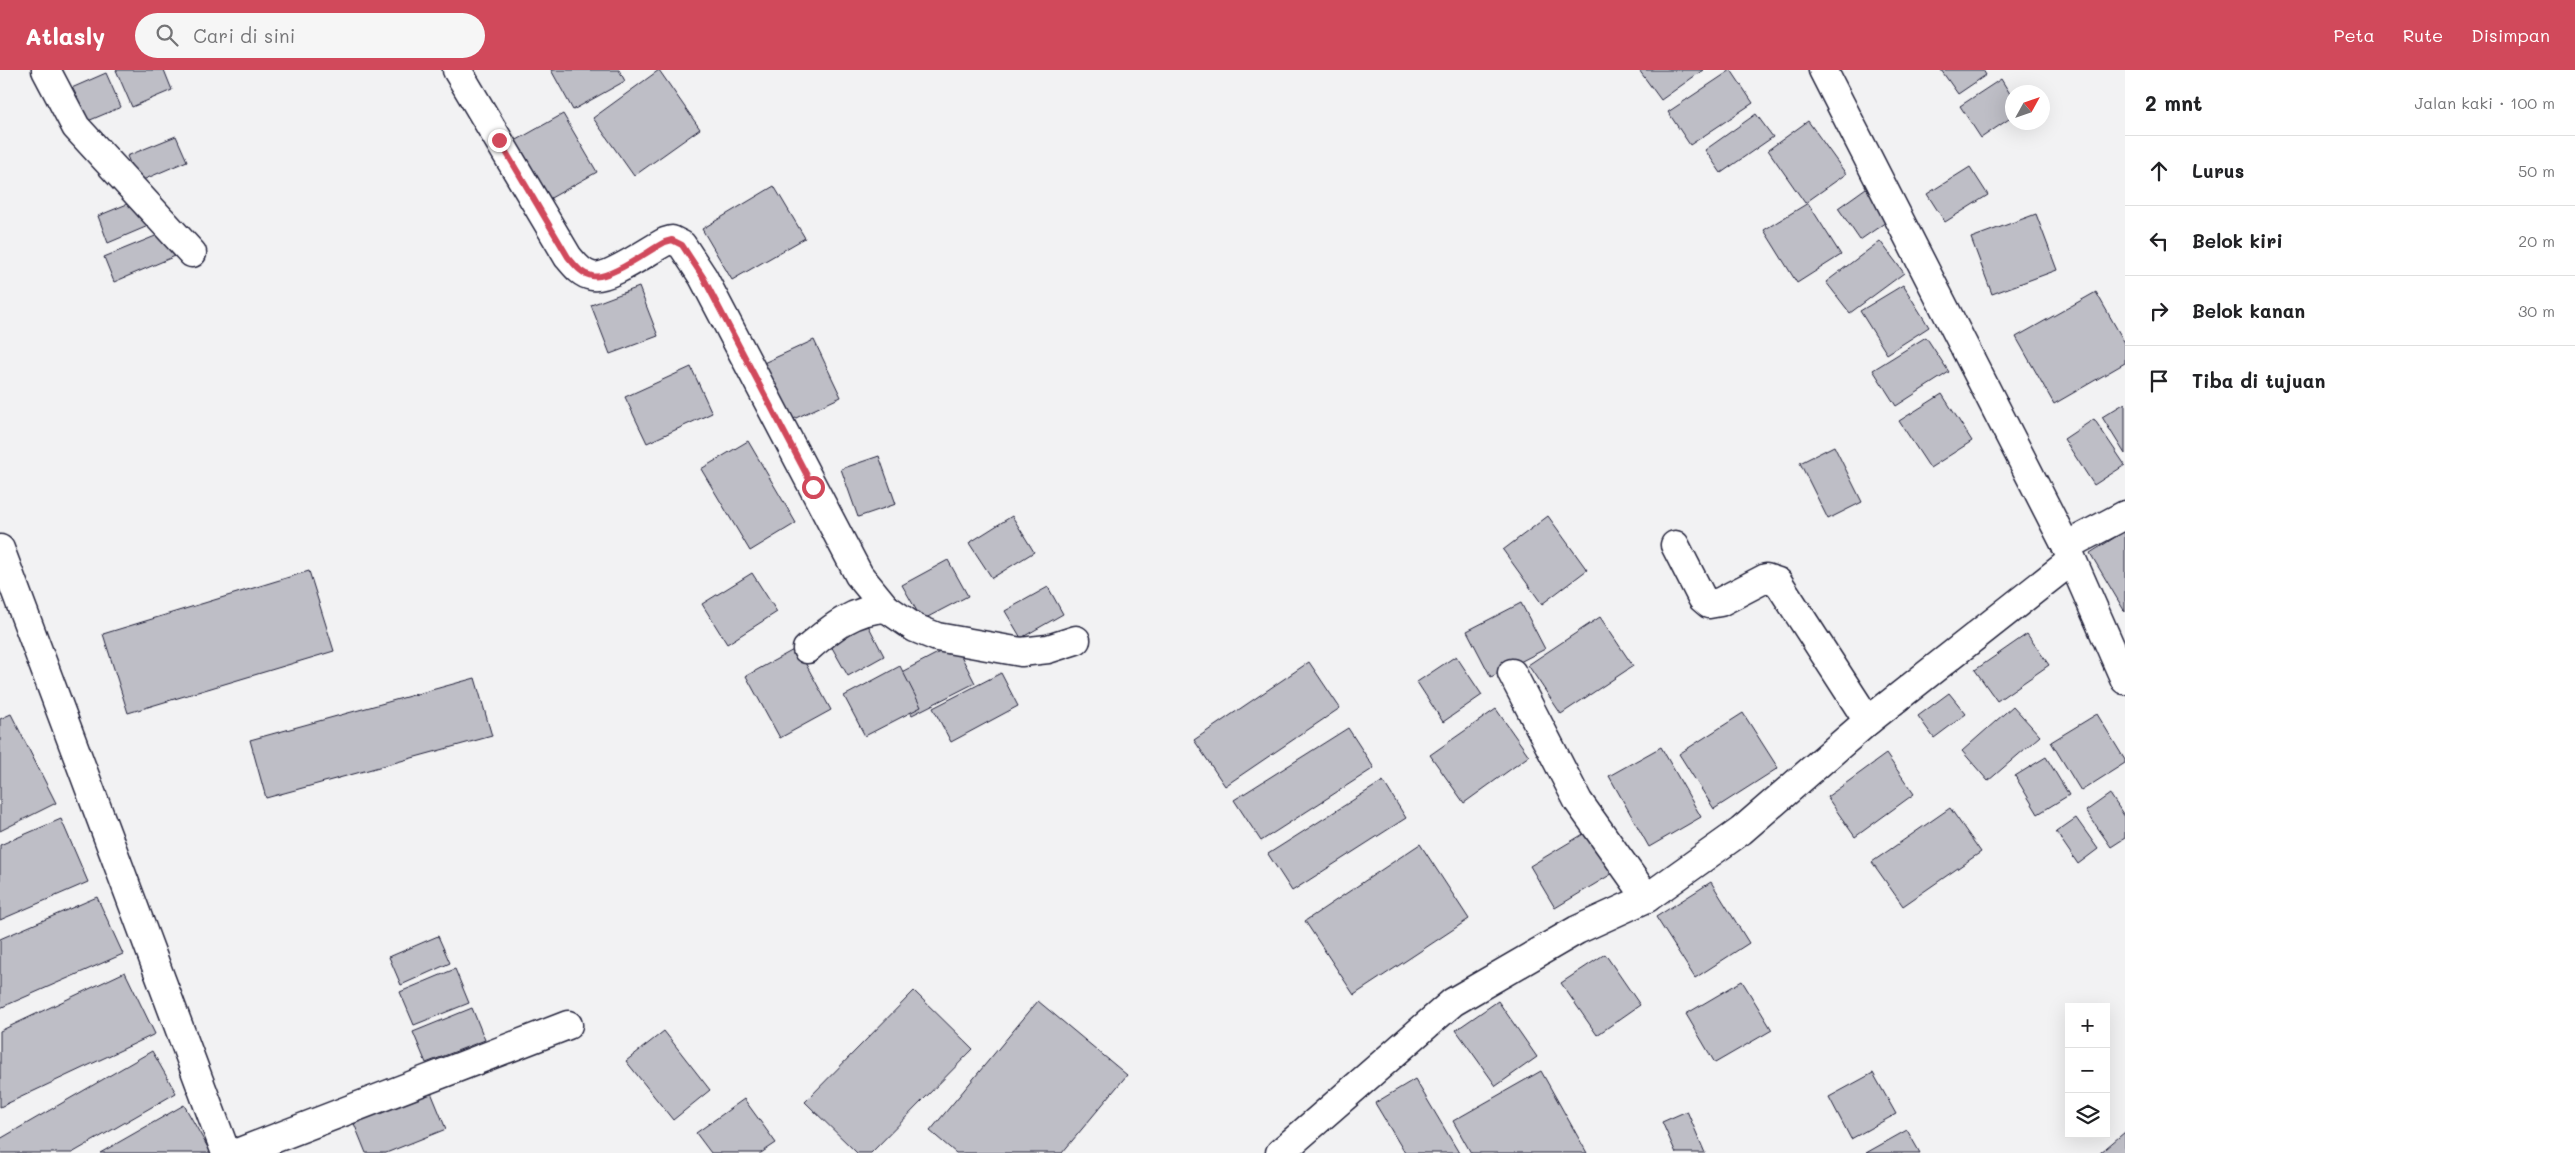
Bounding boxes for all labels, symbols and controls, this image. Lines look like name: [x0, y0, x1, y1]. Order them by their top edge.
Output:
search box: [135, 13, 485, 58]
text: Atlasly: [25, 20, 105, 51]
icon: search: [153, 21, 181, 49]
text: Cari di sini: [193, 23, 295, 48]
text: Peta: [2333, 23, 2375, 47]
text: Rute: [2403, 23, 2443, 47]
text: Disimpan: [2471, 23, 2550, 47]
north arrow: [2005, 85, 2050, 130]
text: 2 mnt: [2145, 89, 2202, 116]
text: Jalan kaki · 100 m: [2414, 92, 2555, 113]
route end: [488, 129, 511, 152]
icon: ahead: [2145, 157, 2173, 185]
text: Lurus: [2192, 158, 2244, 183]
text: 50 m: [2518, 160, 2555, 181]
icon: left: [2145, 227, 2173, 255]
text: Belok kiri: [2192, 228, 2283, 253]
text: 20 m: [2518, 230, 2555, 251]
icon: right: [2145, 297, 2173, 325]
text: Belok kanan: [2192, 298, 2305, 323]
text: 30 m: [2518, 300, 2555, 321]
icon: arrive: [2145, 367, 2173, 395]
text: Tiba di tujuan: [2192, 368, 2325, 393]
route start: [802, 476, 825, 499]
map controls: [2065, 1003, 2110, 1138]
button: +: [2065, 1003, 2110, 1048]
button: −: [2065, 1048, 2110, 1093]
button: layers: [2065, 1093, 2110, 1138]

